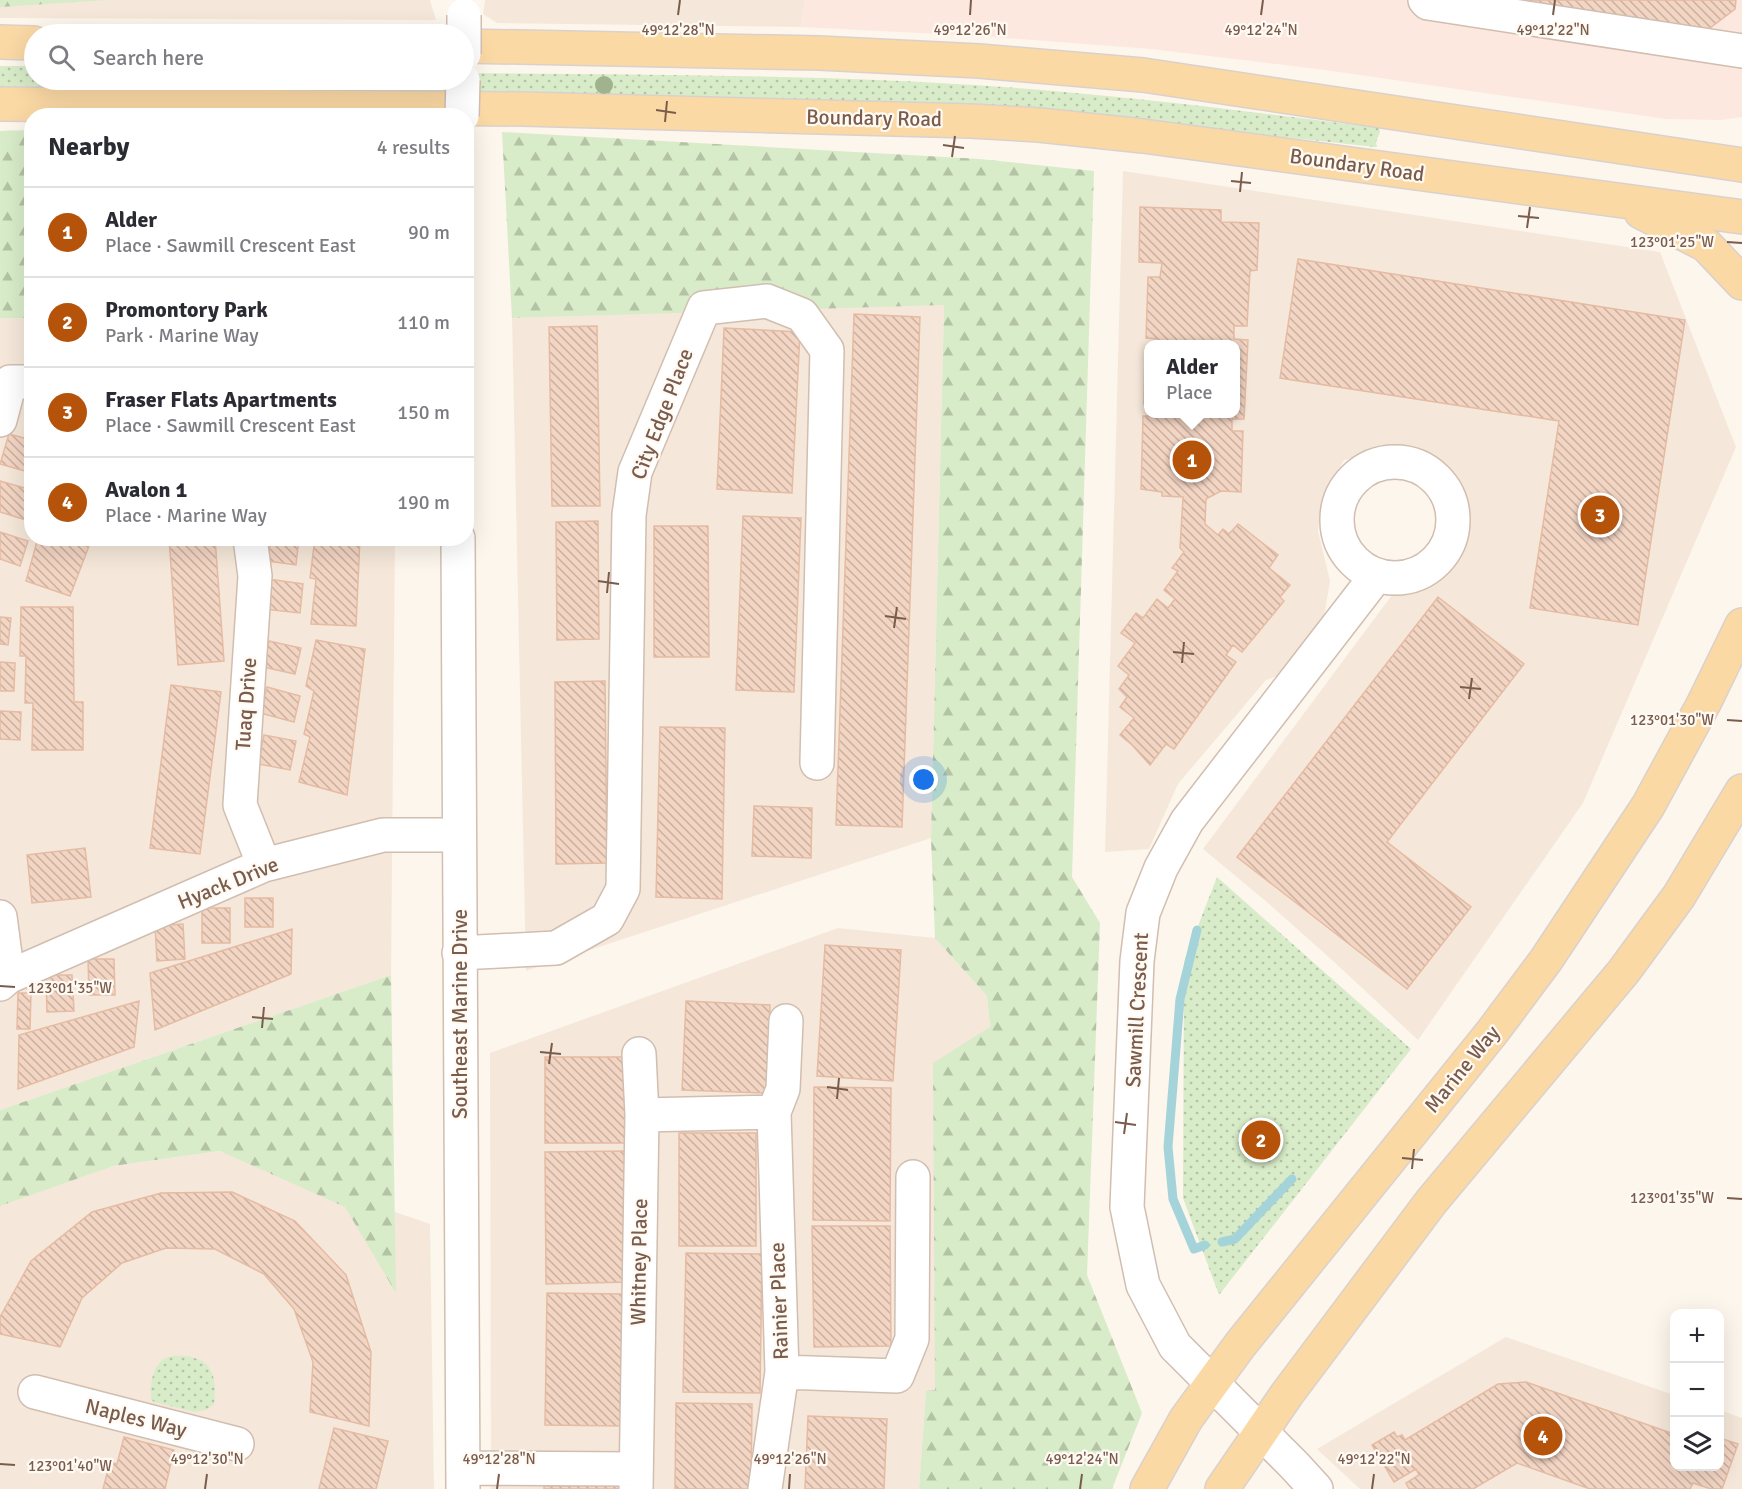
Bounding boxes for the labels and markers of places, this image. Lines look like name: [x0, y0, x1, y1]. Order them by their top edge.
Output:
pin: 1: [1172, 438, 1212, 482]
pin: 3: [1580, 492, 1620, 538]
pin: 2: [1242, 1118, 1280, 1162]
pin: 4: [1524, 1414, 1562, 1458]

